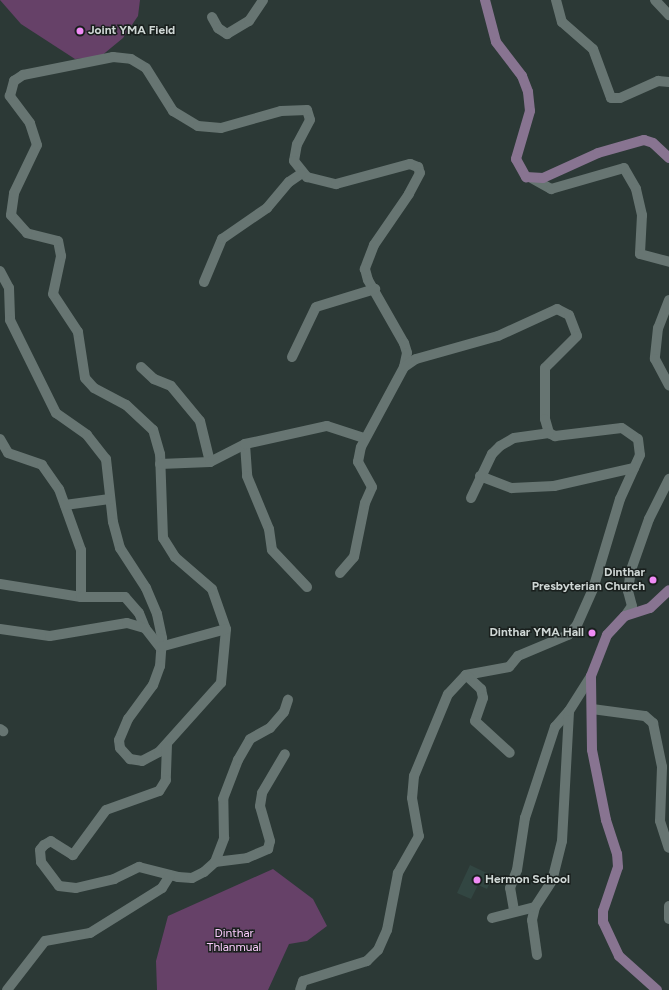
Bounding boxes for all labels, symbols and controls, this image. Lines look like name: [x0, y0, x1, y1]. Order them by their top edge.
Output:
place label: Joint YMA Field: [88, 24, 175, 38]
marker: Joint YMA Field: [75, 26, 85, 36]
place label: Dinthar Presbyterian Church: [532, 566, 645, 594]
marker: Dinthar Presbyterian Church: [648, 575, 658, 585]
place label: Dinthar YMA Hall: [489, 626, 584, 640]
marker: Dinthar YMA Hall: [587, 628, 597, 638]
place label: Hermon School: [485, 873, 570, 887]
marker: Hermon School: [472, 875, 482, 885]
park label: Dinthar Thlanmual: [207, 927, 261, 955]

